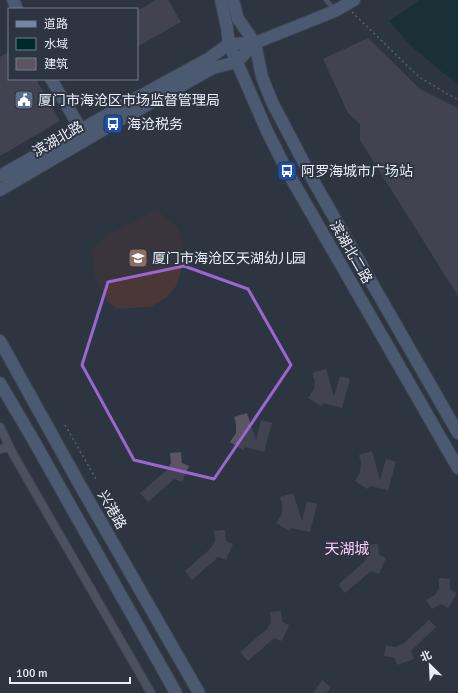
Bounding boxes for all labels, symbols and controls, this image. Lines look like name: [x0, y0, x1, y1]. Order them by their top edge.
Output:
legend: [8, 8, 138, 80]
text: 道路: [44, 17, 68, 32]
text: 水域: [44, 37, 68, 52]
text: 建筑: [44, 57, 68, 72]
public building icon: 厦门市海沧区市场监督管理局: [13, 89, 35, 111]
place label: 厦门市海沧区市场监督管理局: [38, 92, 220, 109]
bus stop icon: 海沧税务: [102, 113, 124, 135]
place label: 海沧税务: [127, 116, 183, 133]
street label: 滨湖北路: [30, 118, 86, 160]
bus stop icon: 阿罗海城市广场站: [276, 160, 298, 182]
place label: 阿罗海城市广场站: [301, 163, 413, 180]
street label: 滨湖北二路: [326, 217, 376, 287]
school or university icon: 厦门市海沧区天湖幼儿园: [127, 247, 149, 269]
place label: 厦门市海沧区天湖幼儿园: [152, 250, 306, 267]
street label: 兴港路: [94, 488, 130, 532]
district label: 天湖城: [324, 540, 370, 558]
north arrow: [410, 645, 450, 685]
text: 北: [418, 648, 434, 664]
scale bar: [10, 659, 130, 685]
text: 100 m: [16, 666, 48, 681]

